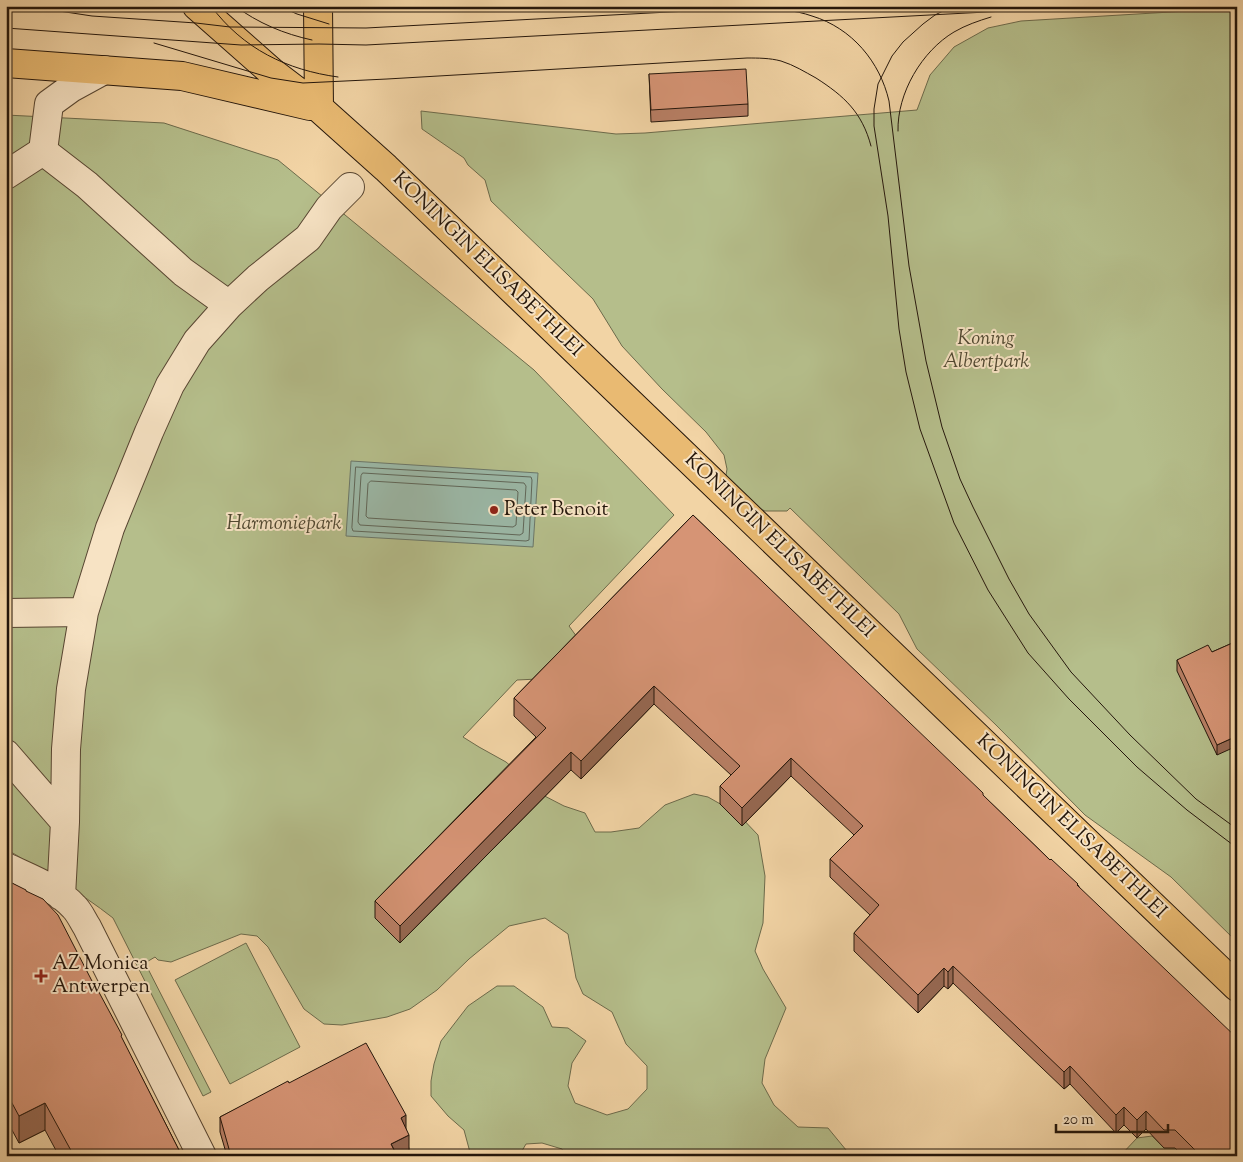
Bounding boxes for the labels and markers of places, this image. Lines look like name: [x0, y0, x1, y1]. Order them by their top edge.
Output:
place label: Peter Benoit: [504, 496, 609, 525]
marker: Peter Benoit: [488, 504, 500, 516]
place label: AZ Monica Antwerpen: [52, 950, 150, 1002]
marker: AZ Monica Antwerpen: [34, 969, 48, 983]

